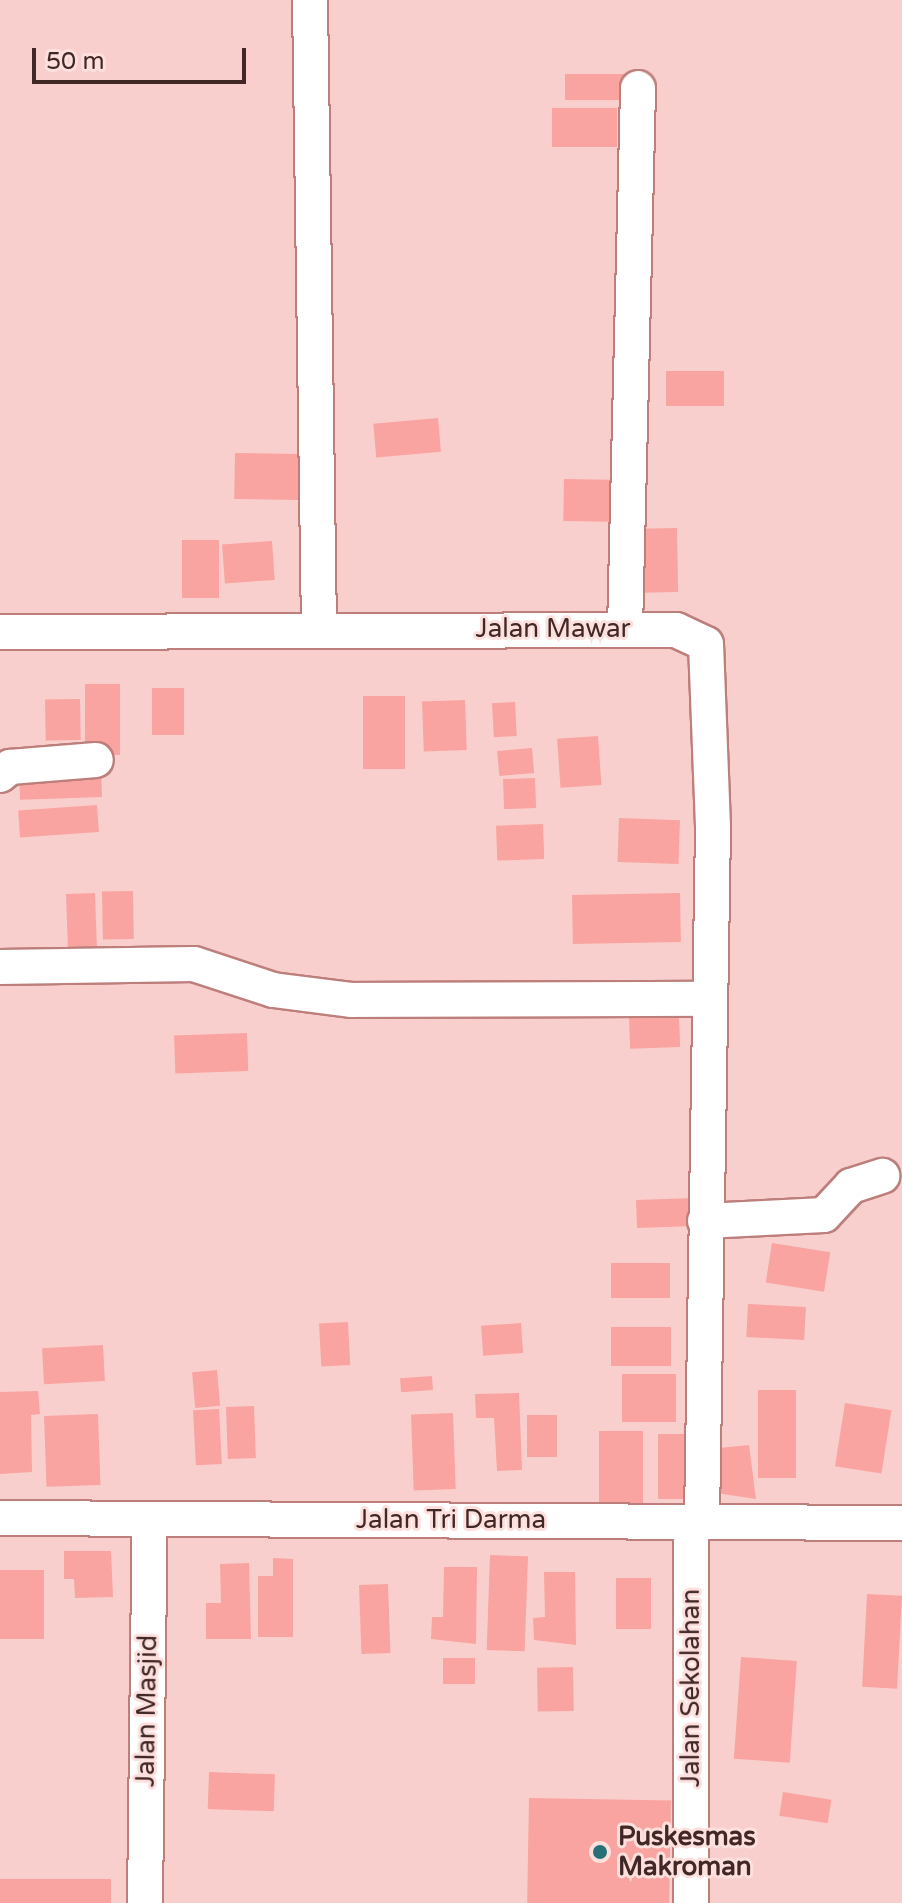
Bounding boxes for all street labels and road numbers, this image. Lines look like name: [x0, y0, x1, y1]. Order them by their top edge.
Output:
street label: Jalan Mawar: [476, 613, 630, 645]
street label: Jalan Tri Darma: [356, 1504, 546, 1536]
street label: Jalan Sekolahan: [675, 1589, 707, 1787]
street label: Jalan Masjid: [130, 1635, 164, 1787]

